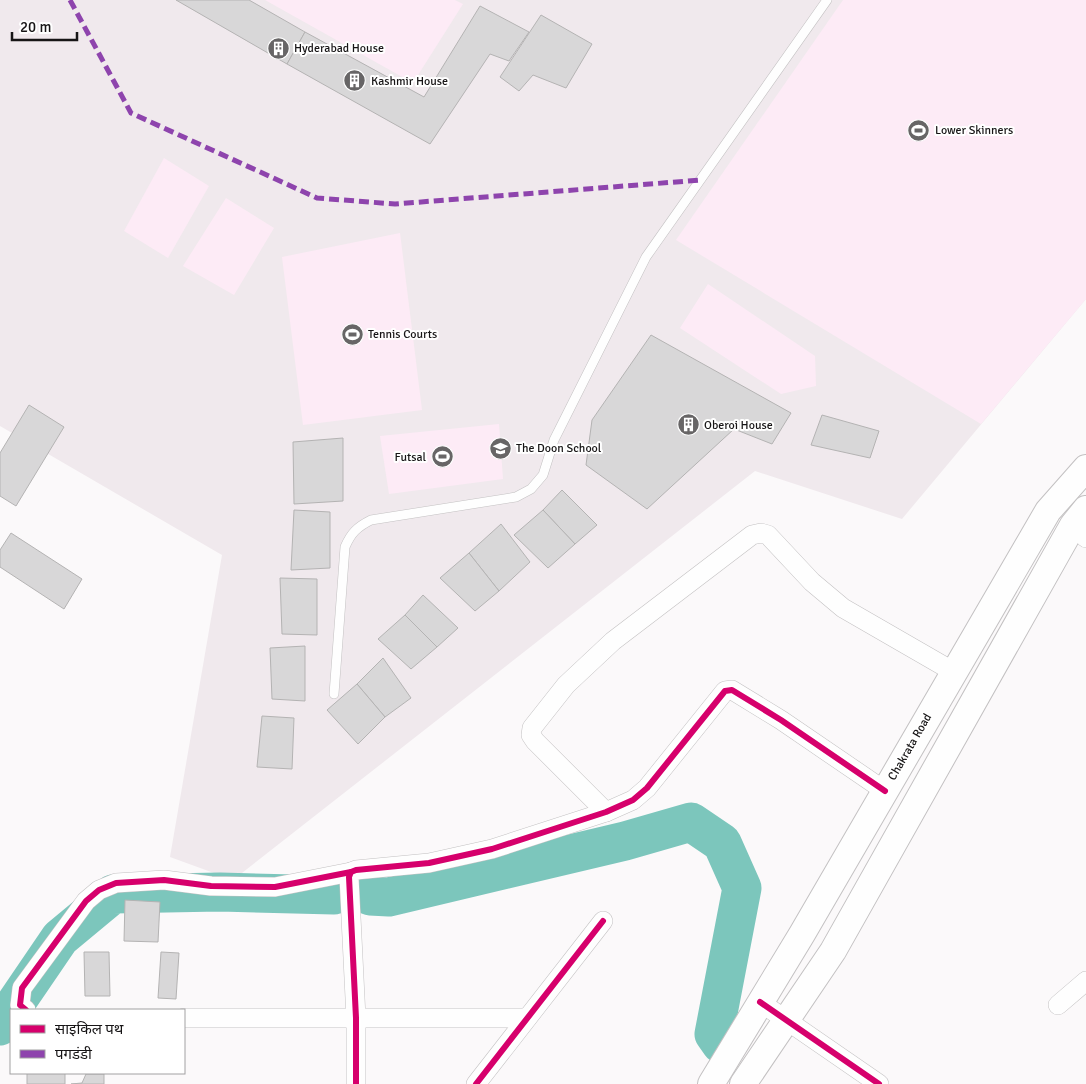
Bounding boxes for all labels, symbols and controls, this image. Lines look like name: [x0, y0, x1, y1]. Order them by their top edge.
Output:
scale bar: [12, 10, 78, 42]
text: 20 m: [20, 18, 51, 36]
building icon: Hyderabad House: [266, 36, 290, 60]
place label: Hyderabad House: [294, 41, 384, 56]
building icon: Kashmir House: [343, 69, 367, 93]
place label: Kashmir House: [371, 74, 448, 89]
sports icon: Lower Skinners: [907, 118, 931, 142]
place label: Lower Skinners: [935, 123, 1013, 138]
sports icon: Tennis Courts: [340, 322, 364, 346]
place label: Tennis Courts: [368, 327, 437, 342]
building icon: Oberoi House: [676, 413, 700, 437]
place label: Oberoi House: [704, 418, 773, 433]
school or university icon: The Doon School: [488, 436, 512, 460]
place label: The Doon School: [516, 441, 602, 456]
sports icon: Futsal: [430, 445, 454, 469]
place label: Futsal: [394, 450, 426, 465]
street label: Chakrata Road: [885, 711, 935, 783]
legend: [10, 1009, 185, 1074]
text: साइकिल पथ: [55, 1020, 124, 1038]
text: पगडंडी: [55, 1045, 93, 1063]

